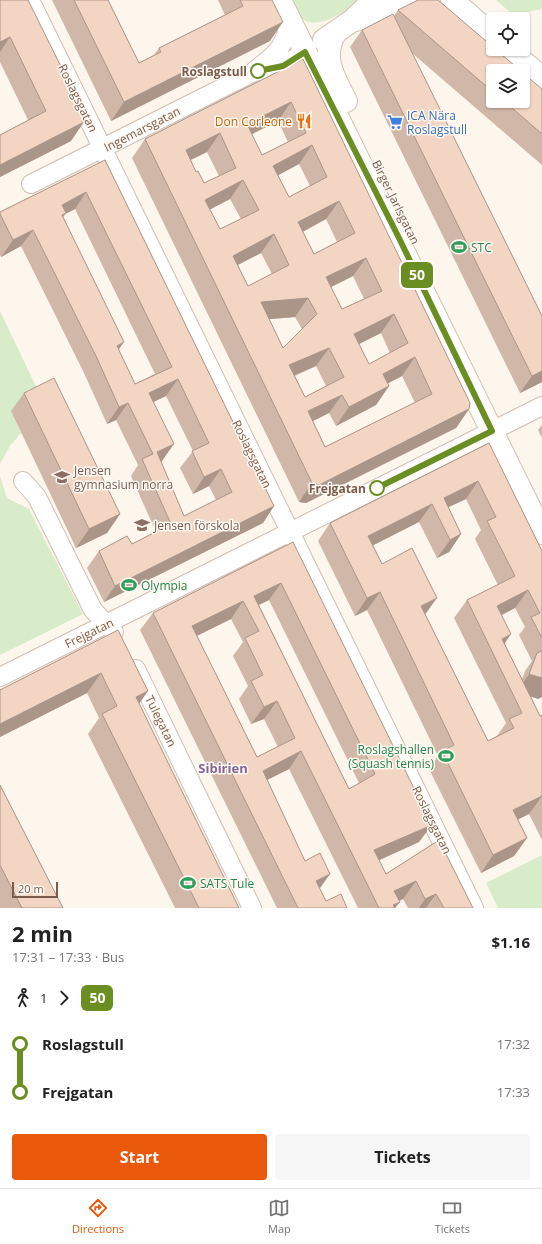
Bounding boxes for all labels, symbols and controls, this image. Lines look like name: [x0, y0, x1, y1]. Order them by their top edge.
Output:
map controls: [486, 12, 530, 108]
button: locate: [486, 12, 530, 56]
street label: Roslagsgatan: [54, 61, 102, 135]
place label: Roslagstull: [182, 63, 247, 80]
marker: Roslagstull: [250, 63, 266, 79]
button: layers: [486, 64, 530, 108]
street label: Ingemarsgatan: [101, 102, 183, 156]
place label: ICA Nära Roslagstull: [407, 107, 467, 138]
restaurant icon: Don Corleone: [295, 112, 313, 130]
place label: Don Corleone: [215, 113, 292, 130]
supermarket icon: ICA Nära Roslagstull: [386, 113, 404, 131]
street label: Birger Jarlsgatan: [368, 157, 424, 247]
sports icon: STC: [450, 238, 468, 256]
place label: STC: [471, 239, 492, 256]
line badge: 50: [399, 262, 435, 288]
text: 50: [409, 265, 425, 284]
street label: Roslagsgatan: [228, 417, 276, 491]
place label: Jensen gymnasium norra: [73, 462, 173, 493]
school or university icon: Jensen gymnasium norra: [53, 468, 71, 486]
place label: Frejgatan: [309, 480, 366, 497]
marker: Frejgatan: [369, 480, 385, 496]
school or university icon: Jensen förskola: [133, 516, 151, 534]
place label: Jensen förskola: [153, 517, 239, 534]
sports icon: Olympia: [120, 576, 138, 594]
place label: Olympia: [141, 577, 188, 594]
street label: Frejgatan: [62, 614, 116, 652]
street label: Tulegatan: [141, 692, 181, 750]
place label: Roslagshallen (Squash tennis): [348, 741, 434, 772]
sports icon: Roslagshallen (Squash tennis): [437, 747, 455, 765]
district label: Sibirien: [198, 759, 248, 777]
street label: Roslagsgatan: [408, 783, 456, 857]
sports icon: SATS Tule: [179, 874, 197, 892]
place label: SATS Tule: [200, 875, 254, 892]
scale bar: [12, 880, 58, 899]
text: 20 m: [18, 881, 44, 896]
text: 2 min: [12, 918, 73, 948]
text: $1.16: [491, 932, 530, 952]
text: 17:31 – 17:33 · Bus: [12, 948, 124, 966]
icon: walk: [12, 987, 34, 1009]
icon: forward: [53, 987, 75, 1009]
text: 50: [89, 988, 105, 1007]
text: 1: [40, 989, 47, 1007]
text: Roslagstull: [42, 1034, 124, 1054]
text: 17:32: [497, 1035, 530, 1053]
text: Frejgatan: [42, 1082, 113, 1102]
text: 17:33: [497, 1083, 530, 1101]
button: Start: [12, 1134, 267, 1180]
button: Tickets: [275, 1134, 530, 1180]
tab: Directions: [72, 1197, 124, 1236]
tab: Map: [268, 1197, 291, 1236]
tab: Tickets: [435, 1197, 470, 1236]

